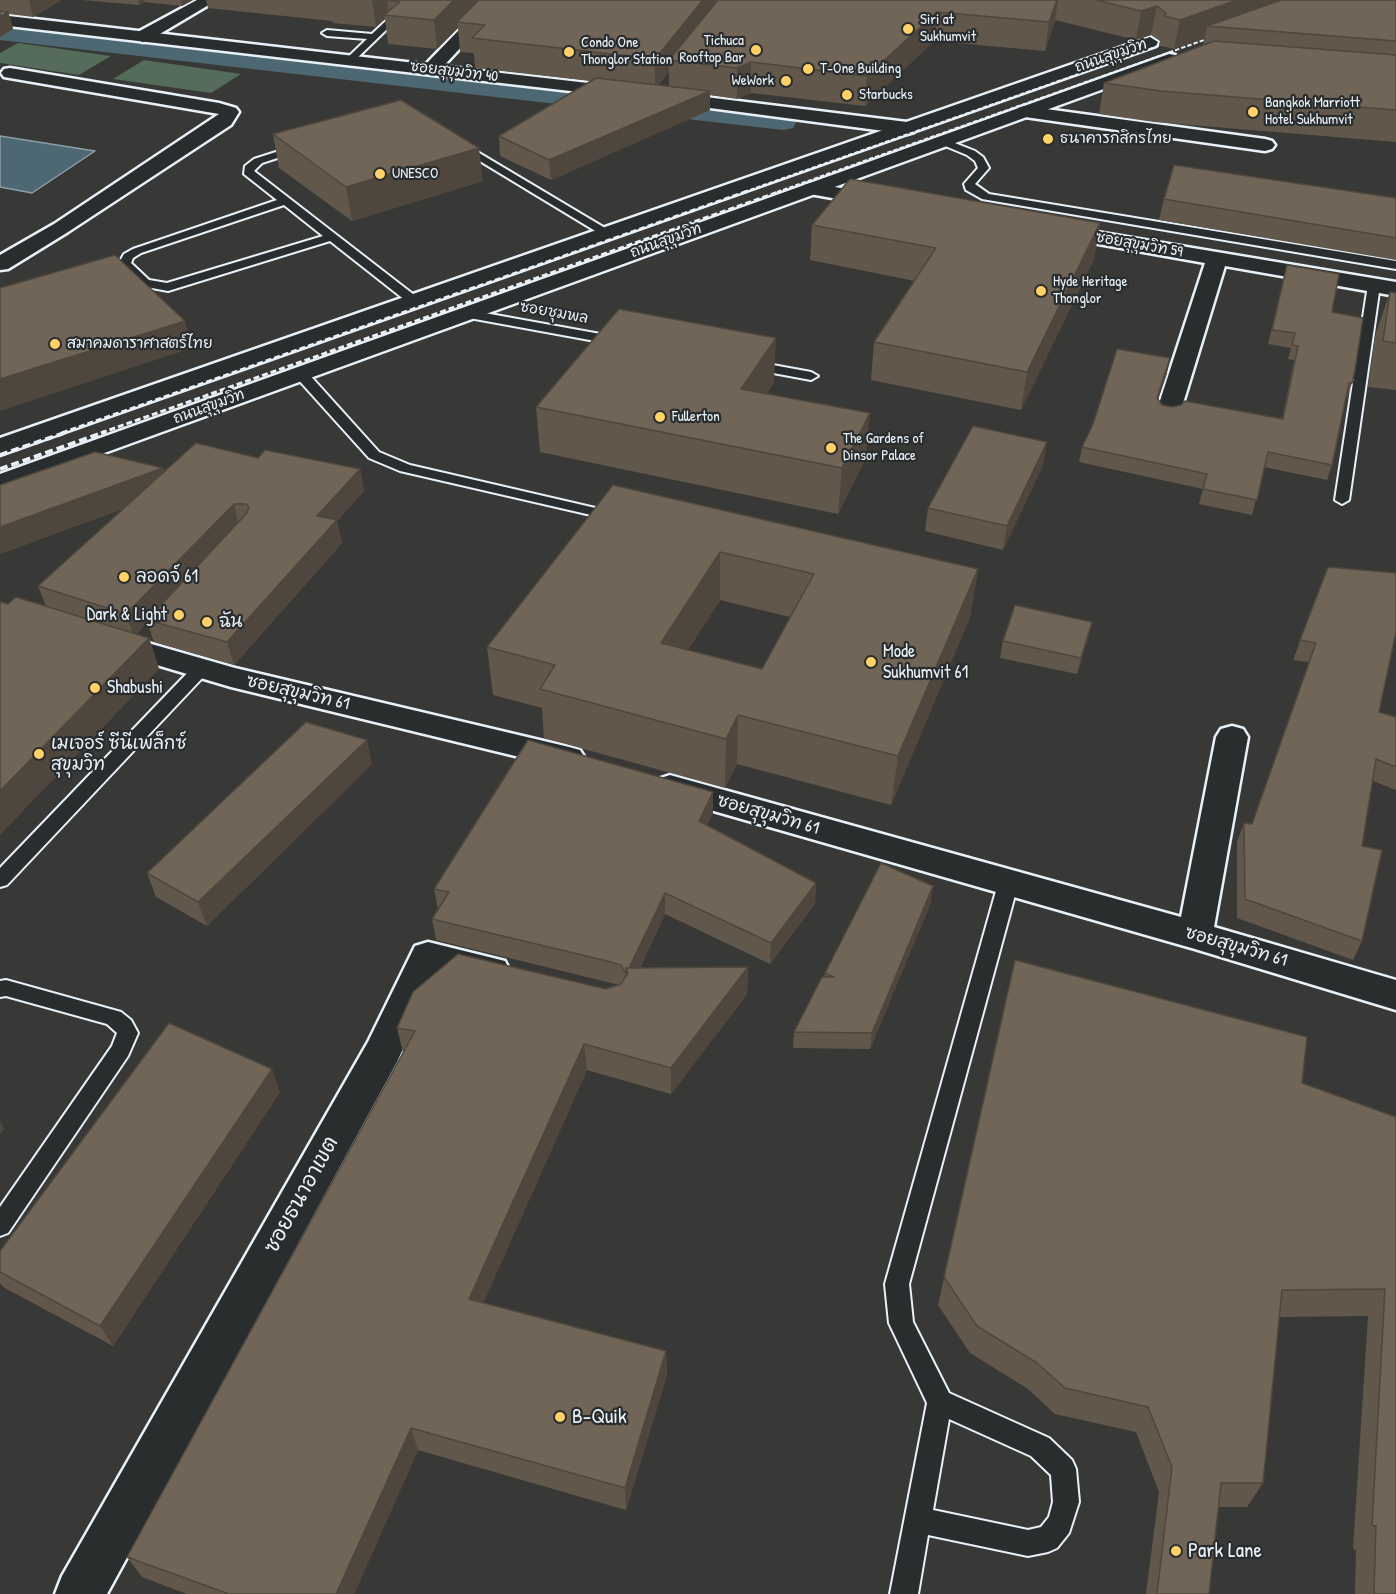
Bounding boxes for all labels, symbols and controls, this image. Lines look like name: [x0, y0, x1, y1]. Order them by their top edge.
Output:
place label: Siri at Sukhumvit: [920, 11, 976, 46]
marker: Siri at Sukhumvit: [901, 22, 915, 36]
place label: Tichuca Rooftop Bar: [679, 32, 744, 67]
place label: Condo One Thonglor Station: [581, 34, 672, 69]
street label: ถนนสุขุมวิท: [1073, 35, 1149, 77]
marker: Tichuca Rooftop Bar: [749, 43, 763, 57]
marker: Condo One Thonglor Station: [562, 45, 576, 59]
street label: ซอยสุขุมวิท 40: [409, 58, 499, 86]
place label: T-One Building: [820, 60, 901, 78]
marker: T-One Building: [801, 62, 815, 76]
place label: WeWork: [732, 72, 774, 90]
marker: WeWork: [779, 74, 793, 88]
place label: Starbucks: [859, 86, 913, 104]
marker: Starbucks: [840, 88, 854, 102]
place label: Bangkok Marriott Hotel Sukhumvit: [1265, 94, 1360, 129]
marker: Bangkok Marriott Hotel Sukhumvit: [1246, 105, 1260, 119]
place label: ธนาคารกสิกรไทย: [1060, 130, 1172, 148]
marker: ธนาคารกสิกรไทย: [1041, 132, 1055, 146]
place label: UNESCO: [392, 165, 438, 183]
marker: UNESCO: [373, 167, 387, 181]
street label: ถนนสุขุมวิท: [628, 220, 704, 262]
street label: ซอยสุขุมวิท 59: [1094, 228, 1184, 262]
place label: Hyde Heritage Thonglor: [1053, 273, 1127, 308]
marker: Hyde Heritage Thonglor: [1034, 284, 1048, 298]
street label: ซอยชุมพล: [518, 298, 590, 328]
place label: สมาคมดาราศาสตร์ไทย: [67, 335, 213, 353]
marker: สมาคมดาราศาสตร์ไทย: [48, 337, 62, 351]
street label: ถนนสุขุมวิท: [171, 386, 247, 428]
place label: Fullerton: [672, 408, 720, 426]
marker: Fullerton: [653, 410, 667, 424]
place label: The Gardens of Dinsor Palace: [843, 430, 924, 465]
marker: The Gardens of Dinsor Palace: [824, 441, 838, 455]
place label: ลอดจ์ 61: [136, 566, 198, 588]
marker: ลอดจ์ 61: [117, 570, 131, 584]
place label: Dark & Light: [87, 604, 167, 626]
marker: Dark & Light: [172, 608, 186, 622]
place label: ฉัน: [219, 611, 242, 633]
marker: ฉัน: [200, 615, 214, 629]
place label: Mode Sukhumvit 61: [883, 641, 968, 684]
marker: Mode Sukhumvit 61: [864, 655, 878, 669]
street label: ซอยสุขุมวิท 61: [244, 671, 352, 715]
place label: Shabushi: [107, 677, 163, 699]
marker: Shabushi: [88, 681, 102, 695]
place label: เมเจอร์ ซีนีเพล็กซ์ สุขุมวิท: [51, 733, 187, 776]
marker: เมเจอร์ ซีนีเพล็กซ์ สุขุมวิท: [32, 747, 46, 761]
street label: ซอยสุขุมวิท 61: [714, 790, 822, 840]
street label: ซอยสุขุมวิท 61: [1182, 922, 1290, 972]
street label: ซอยธนาอาเขต: [260, 1132, 344, 1258]
place label: B-Quik: [572, 1404, 627, 1430]
marker: B-Quik: [553, 1410, 567, 1424]
place label: Park Lane: [1188, 1538, 1262, 1564]
marker: Park Lane: [1169, 1544, 1183, 1558]

